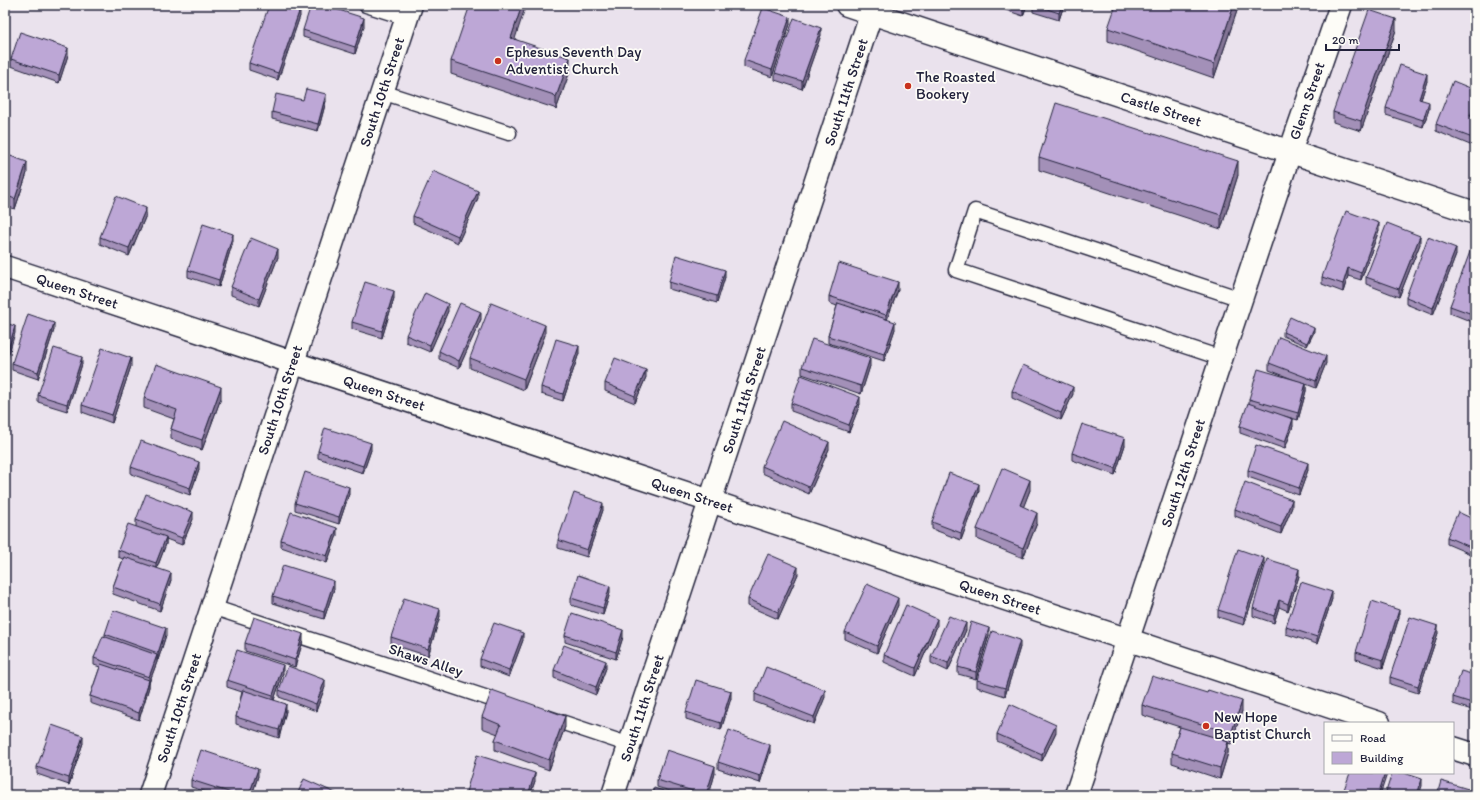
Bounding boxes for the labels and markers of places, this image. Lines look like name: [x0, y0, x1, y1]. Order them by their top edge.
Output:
place label: Ephesus Seventh Day Adventist Church: [506, 43, 641, 78]
marker: Ephesus Seventh Day Adventist Church: [493, 56, 503, 66]
place label: The Roasted Bookery: [916, 68, 996, 103]
marker: The Roasted Bookery: [903, 81, 913, 91]
place label: New Hope Baptist Church: [1214, 708, 1311, 743]
marker: New Hope Baptist Church: [1201, 721, 1211, 731]

